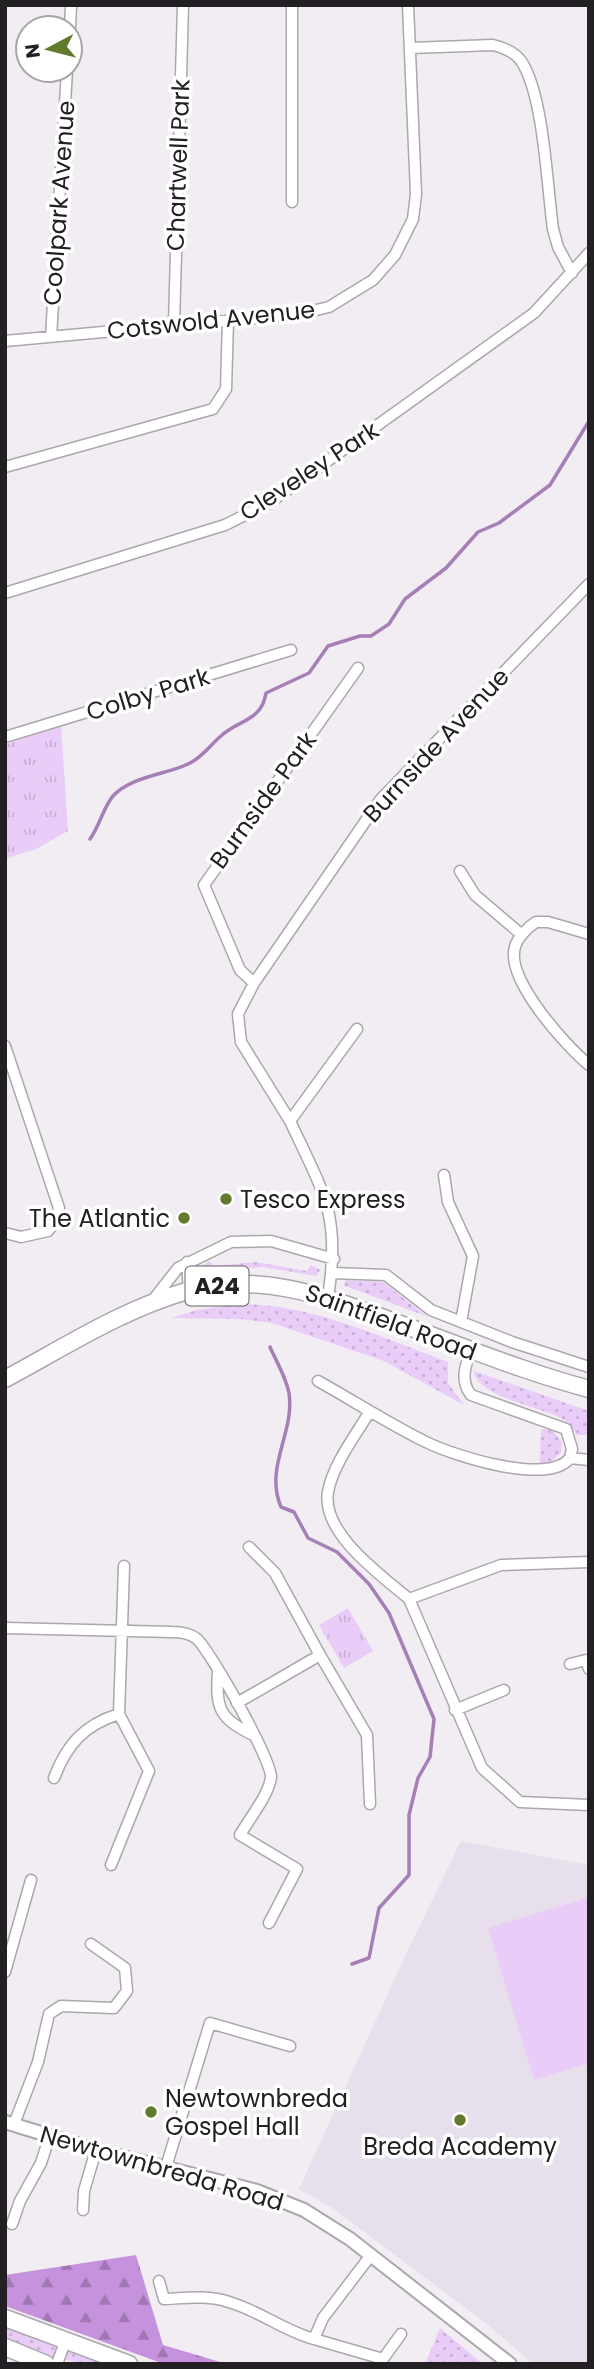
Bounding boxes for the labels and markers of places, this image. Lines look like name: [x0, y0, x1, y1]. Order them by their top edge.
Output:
place label: Tesco Express: [240, 1183, 406, 1216]
marker: Tesco Express: [218, 1191, 234, 1207]
place label: The Atlantic: [29, 1202, 170, 1235]
marker: The Atlantic: [176, 1210, 192, 1226]
place label: Newtownbreda Gospel Hall: [165, 2082, 348, 2143]
marker: Newtownbreda Gospel Hall: [143, 2104, 159, 2120]
marker: Breda Academy: [452, 2112, 468, 2128]
place label: Breda Academy: [363, 2130, 557, 2163]

